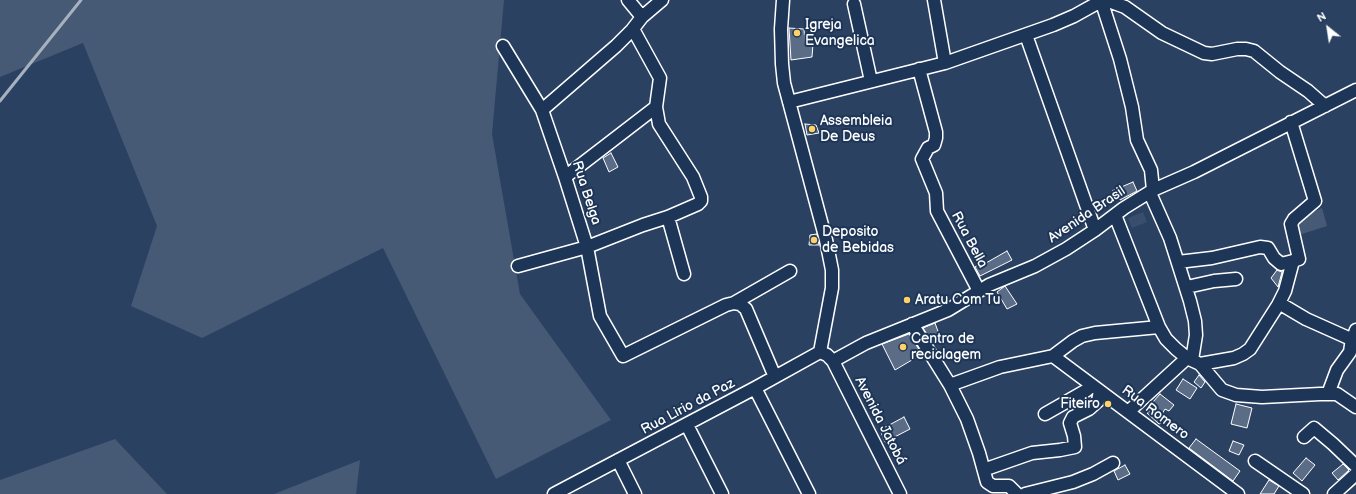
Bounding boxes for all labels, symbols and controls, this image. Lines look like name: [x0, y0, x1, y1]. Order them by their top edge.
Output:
north arrow: [1308, 8, 1348, 48]
text: N: [1315, 9, 1329, 25]
place label: Igreja Evangelica: [805, 17, 875, 50]
marker: Igreja Evangelica: [792, 28, 802, 38]
place label: Assembleia De Deus: [820, 113, 892, 146]
marker: Assembleia De Deus: [807, 124, 817, 134]
street label: Rua Belga: [568, 159, 604, 227]
street label: Avenida Brasil: [1045, 183, 1129, 247]
street label: Rua Bella: [947, 209, 991, 271]
place label: Deposito de Bebidas: [822, 224, 894, 256]
marker: Deposito de Bebidas: [809, 235, 819, 245]
place label: Aratu Com Tu: [915, 292, 1000, 308]
marker: Aratu Com Tu: [902, 295, 912, 305]
place label: Centro de reciclagem: [911, 331, 981, 364]
marker: Centro de reciclagem: [898, 342, 908, 352]
street label: Avenida Jatobá: [851, 374, 909, 468]
street label: Rua Lirio da Paz: [638, 375, 738, 439]
street label: Rua Romero: [1118, 382, 1192, 444]
place label: Fiteiro: [1060, 396, 1100, 412]
marker: Fiteiro: [1103, 399, 1113, 409]

